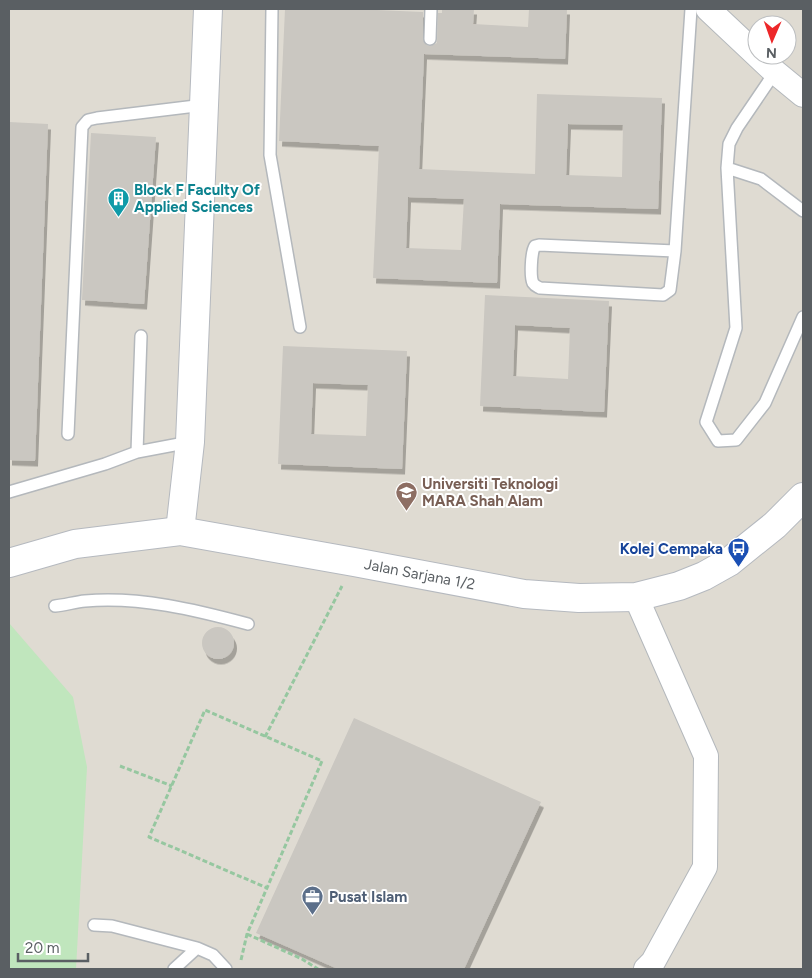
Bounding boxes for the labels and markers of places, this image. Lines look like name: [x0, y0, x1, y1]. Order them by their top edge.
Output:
place label: Block F Faculty Of Applied Sciences: [134, 181, 260, 216]
building icon: Block F Faculty Of Applied Sciences: [106, 187, 130, 218]
place label: Universiti Teknologi MARA Shah Alam: [422, 475, 558, 510]
school or university icon: Universiti Teknologi MARA Shah Alam: [394, 481, 418, 512]
bus stop icon: Kolej Cempaka: [727, 537, 751, 568]
place label: Kolej Cempaka: [620, 540, 723, 558]
office icon: Pusat Islam: [301, 885, 325, 916]
place label: Pusat Islam: [329, 888, 407, 906]

